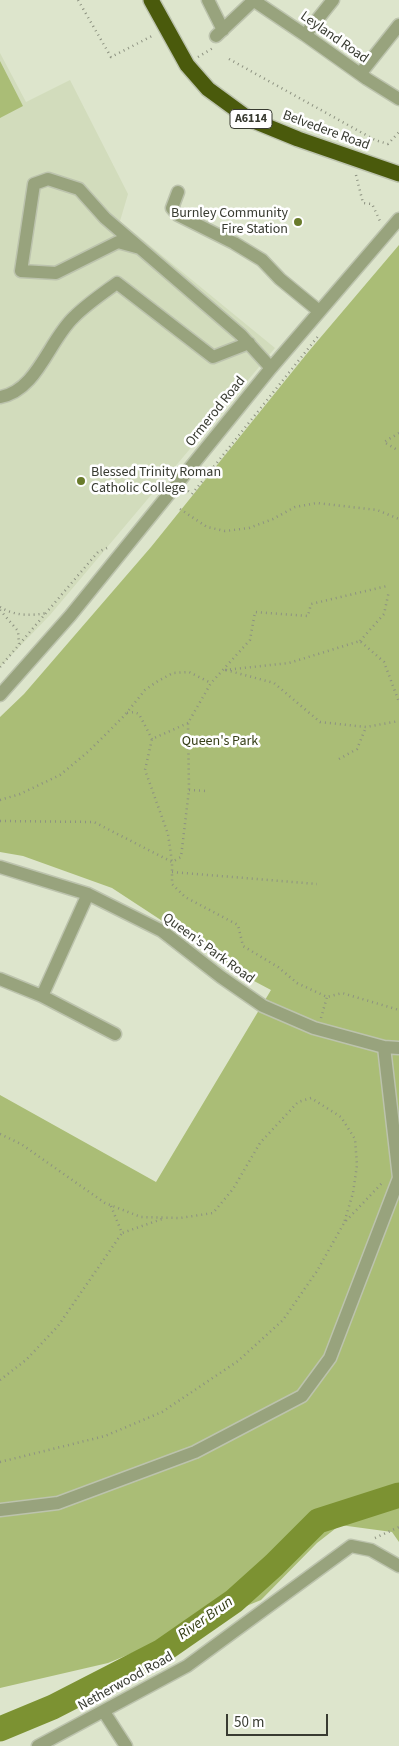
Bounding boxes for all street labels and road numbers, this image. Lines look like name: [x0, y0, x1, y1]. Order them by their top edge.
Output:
street label: Leyland Road: [297, 8, 371, 68]
street label: Belvedere Road: [280, 107, 372, 155]
road number: A6114: [230, 110, 272, 128]
street label: Ormerod Road: [183, 373, 249, 451]
street label: Queen's Park Road: [159, 910, 257, 988]
street label: Netherwood Road: [76, 1649, 176, 1715]

